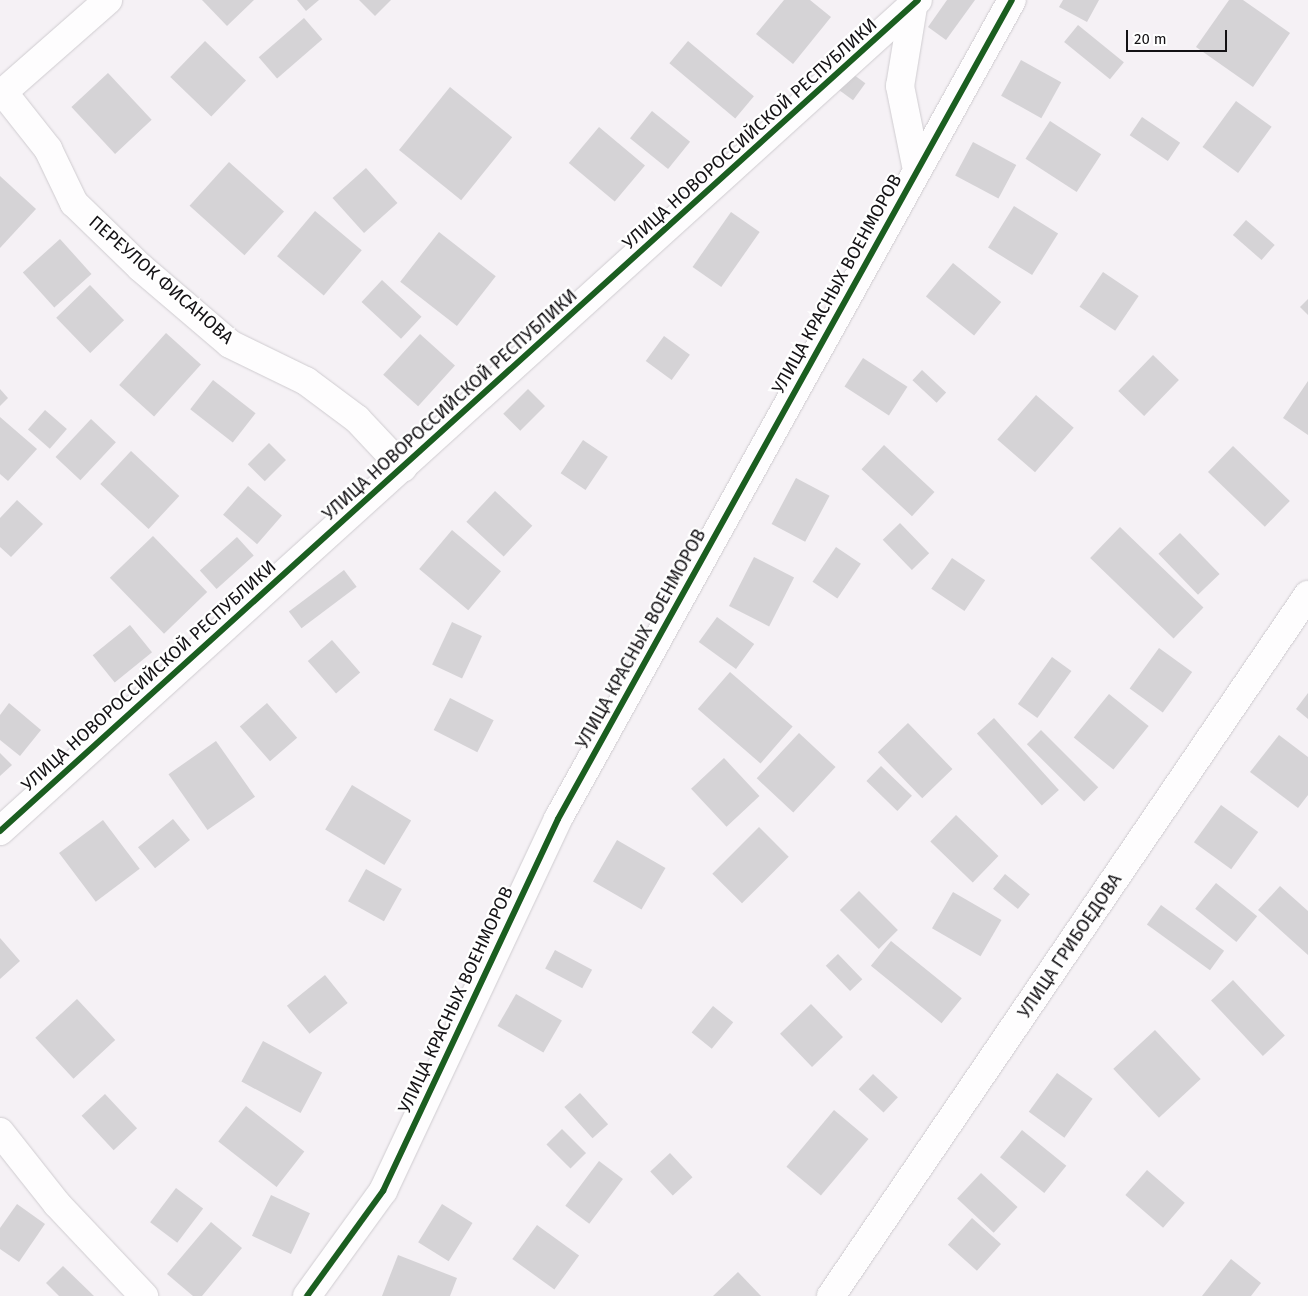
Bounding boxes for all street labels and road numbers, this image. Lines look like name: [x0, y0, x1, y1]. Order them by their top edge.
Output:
street label: УЛИЦА НОВОРОССИЙСКОЙ РЕСПУБЛИКИ: [618, 14, 882, 254]
street label: УЛИЦА КРАСНЫХ ВОЕНМОРОВ: [768, 170, 906, 398]
street label: ПЕРЕУЛОК ФИСАНОВА: [84, 211, 238, 349]
street label: УЛИЦА НОВОРОССИЙСКОЙ РЕСПУБЛИКИ: [318, 285, 582, 525]
street label: УЛИЦА КРАСНЫХ ВОЕНМОРОВ: [572, 525, 710, 753]
street label: УЛИЦА НОВОРОССИЙСКОЙ РЕСПУБЛИКИ: [17, 556, 281, 796]
street label: УЛИЦА ГРИБОЕДОВА: [1014, 870, 1126, 1022]
street label: УЛИЦА КРАСНЫХ ВОЕНМОРОВ: [394, 883, 518, 1117]

